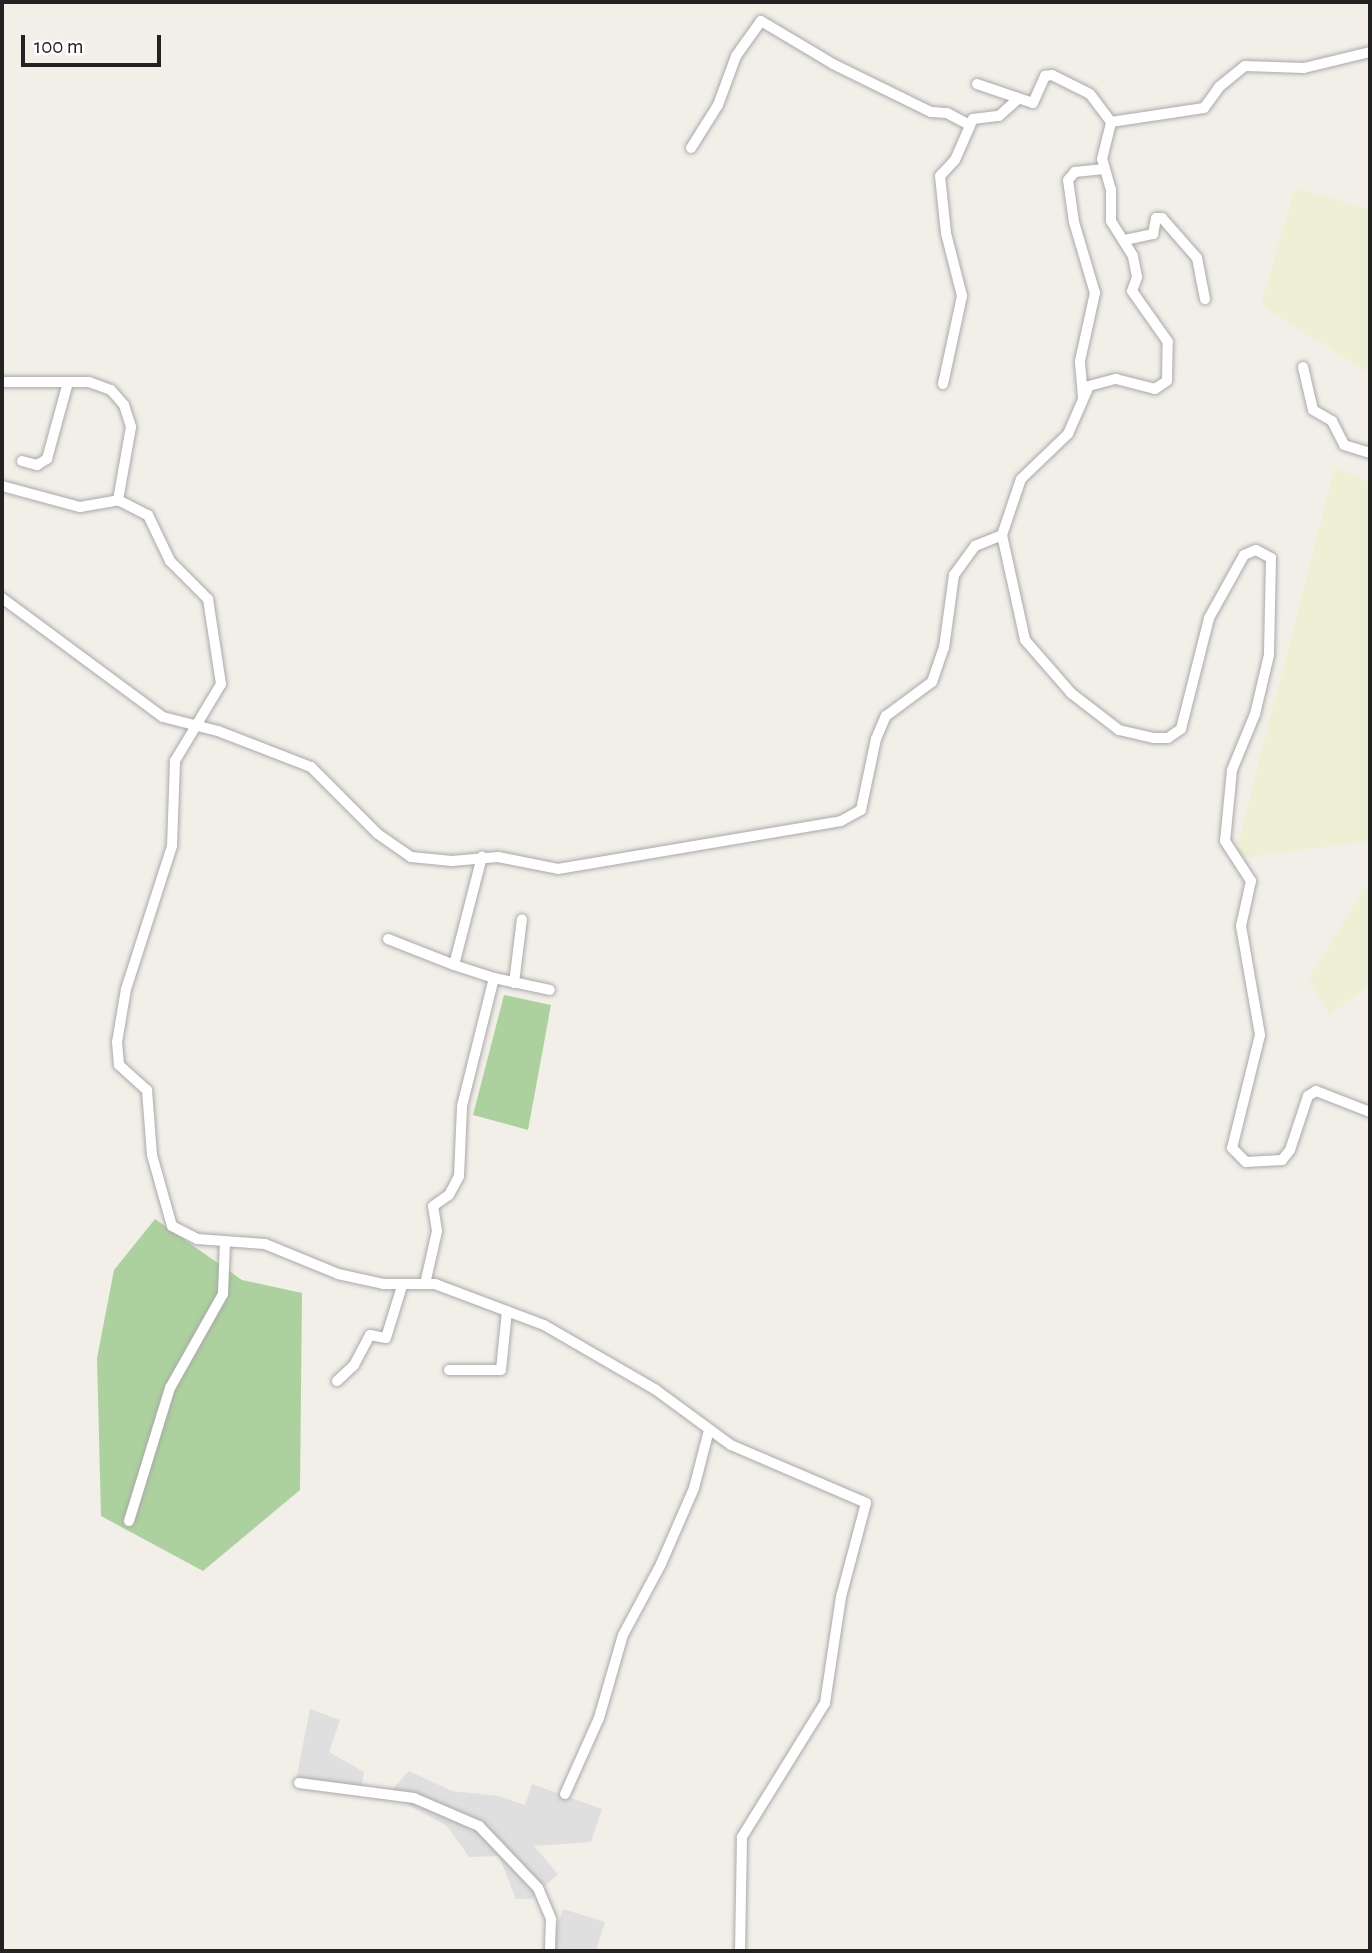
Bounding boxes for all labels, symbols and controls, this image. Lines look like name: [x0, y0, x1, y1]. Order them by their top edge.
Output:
scale bar: [24, 21, 164, 65]
text: 100 m: [34, 36, 84, 57]

